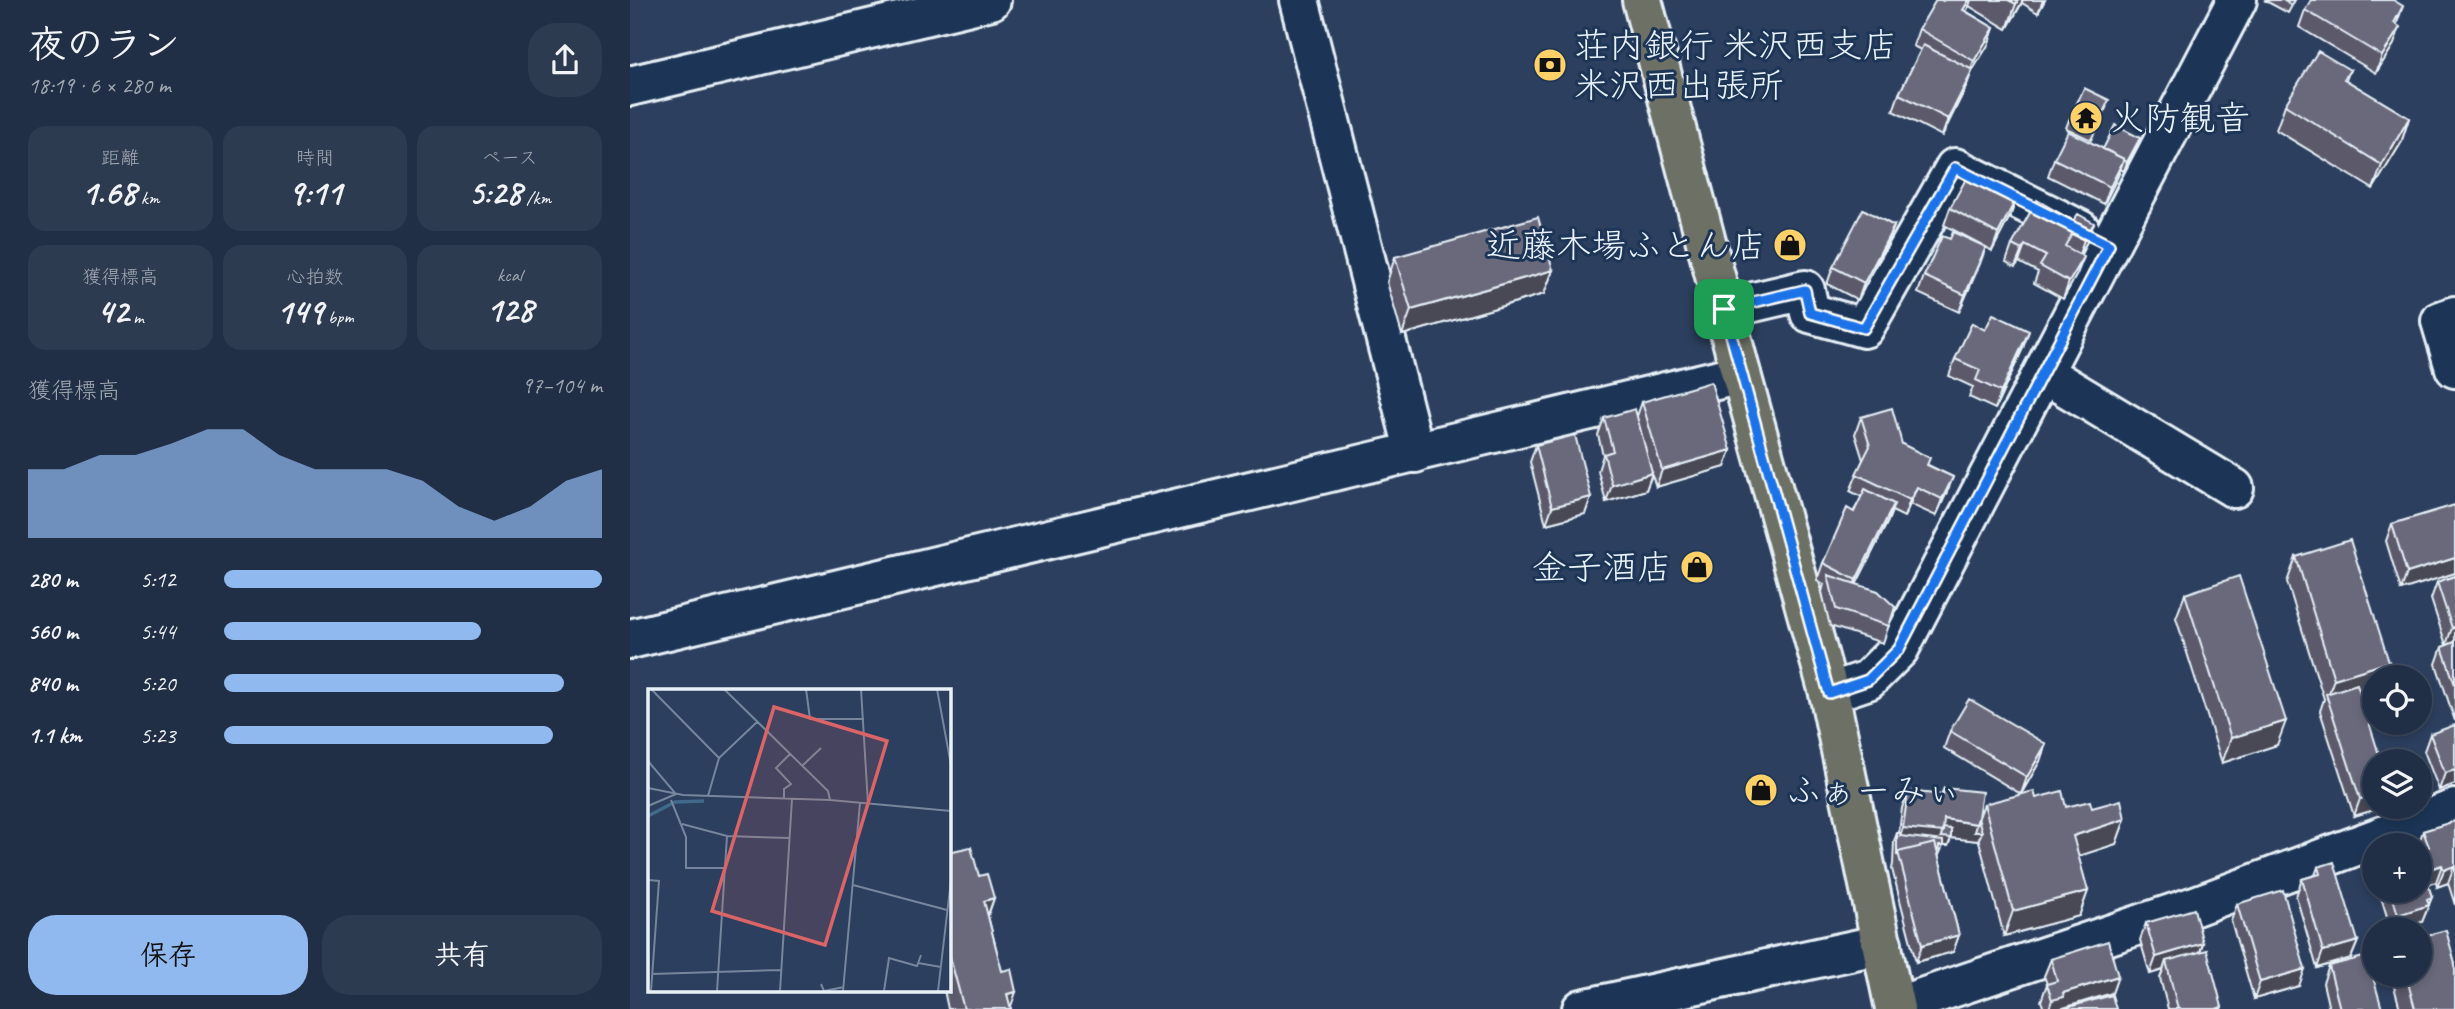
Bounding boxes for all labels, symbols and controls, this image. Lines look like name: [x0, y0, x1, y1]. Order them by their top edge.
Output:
text: 夜のラン: [28, 21, 180, 68]
button: share: [528, 23, 602, 97]
place label: 荘内銀行 米沢西支店 米沢西出張所: [1574, 23, 1897, 108]
bank icon: 荘内銀行 米沢西支店 米沢西出張所: [1531, 46, 1569, 84]
text: 18:19 · 6 × 280 m: [28, 71, 171, 100]
place label: 火防観音: [2110, 96, 2250, 141]
temple icon: 火防観音: [2067, 99, 2105, 137]
text: 距離: [101, 146, 139, 170]
text: 時間: [296, 146, 334, 170]
text: ペース: [482, 146, 538, 170]
text: 1.68: [81, 170, 136, 215]
text: 9:11: [288, 170, 342, 215]
text: 5:28: [468, 170, 522, 215]
text: km: [136, 186, 159, 210]
text: /km: [522, 186, 551, 210]
place label: 近藤木場ふとん店: [1486, 223, 1766, 268]
shop icon: 近藤木場ふとん店: [1771, 226, 1809, 264]
text: kcal: [497, 263, 522, 287]
text: 獲得標高: [82, 265, 158, 289]
text: 心拍数: [286, 265, 344, 289]
pin: [1694, 279, 1754, 339]
text: 128: [486, 287, 533, 332]
text: 42: [97, 289, 128, 334]
text: 149: [276, 289, 323, 334]
icon: arrive: [1705, 290, 1743, 328]
text: m: [128, 305, 144, 329]
text: bpm: [323, 305, 354, 329]
text: 97–104 m: [522, 371, 602, 400]
text: 獲得標高: [28, 376, 120, 405]
place label: 金子酒店: [1532, 545, 1672, 590]
shop icon: 金子酒店: [1678, 548, 1716, 586]
text: 280 m: [28, 565, 78, 594]
text: 5:12: [140, 565, 176, 594]
text: 560 m: [28, 617, 78, 646]
text: 5:44: [140, 617, 176, 646]
map controls: [2362, 665, 2432, 987]
button: locate: [2362, 665, 2432, 735]
text: 840 m: [28, 669, 78, 698]
text: 5:20: [140, 669, 176, 698]
inset map: [648, 689, 950, 992]
text: 1.1 km: [28, 721, 82, 750]
text: 5:23: [140, 721, 176, 750]
button: layers: [2362, 749, 2432, 819]
place label: ふぁーみぃ: [1786, 768, 1961, 813]
shop icon: ふぁーみぃ: [1742, 771, 1780, 809]
button: +: [2362, 833, 2432, 903]
button: 保存: [28, 915, 308, 995]
button: 共有: [322, 915, 602, 995]
button: −: [2362, 917, 2432, 987]

